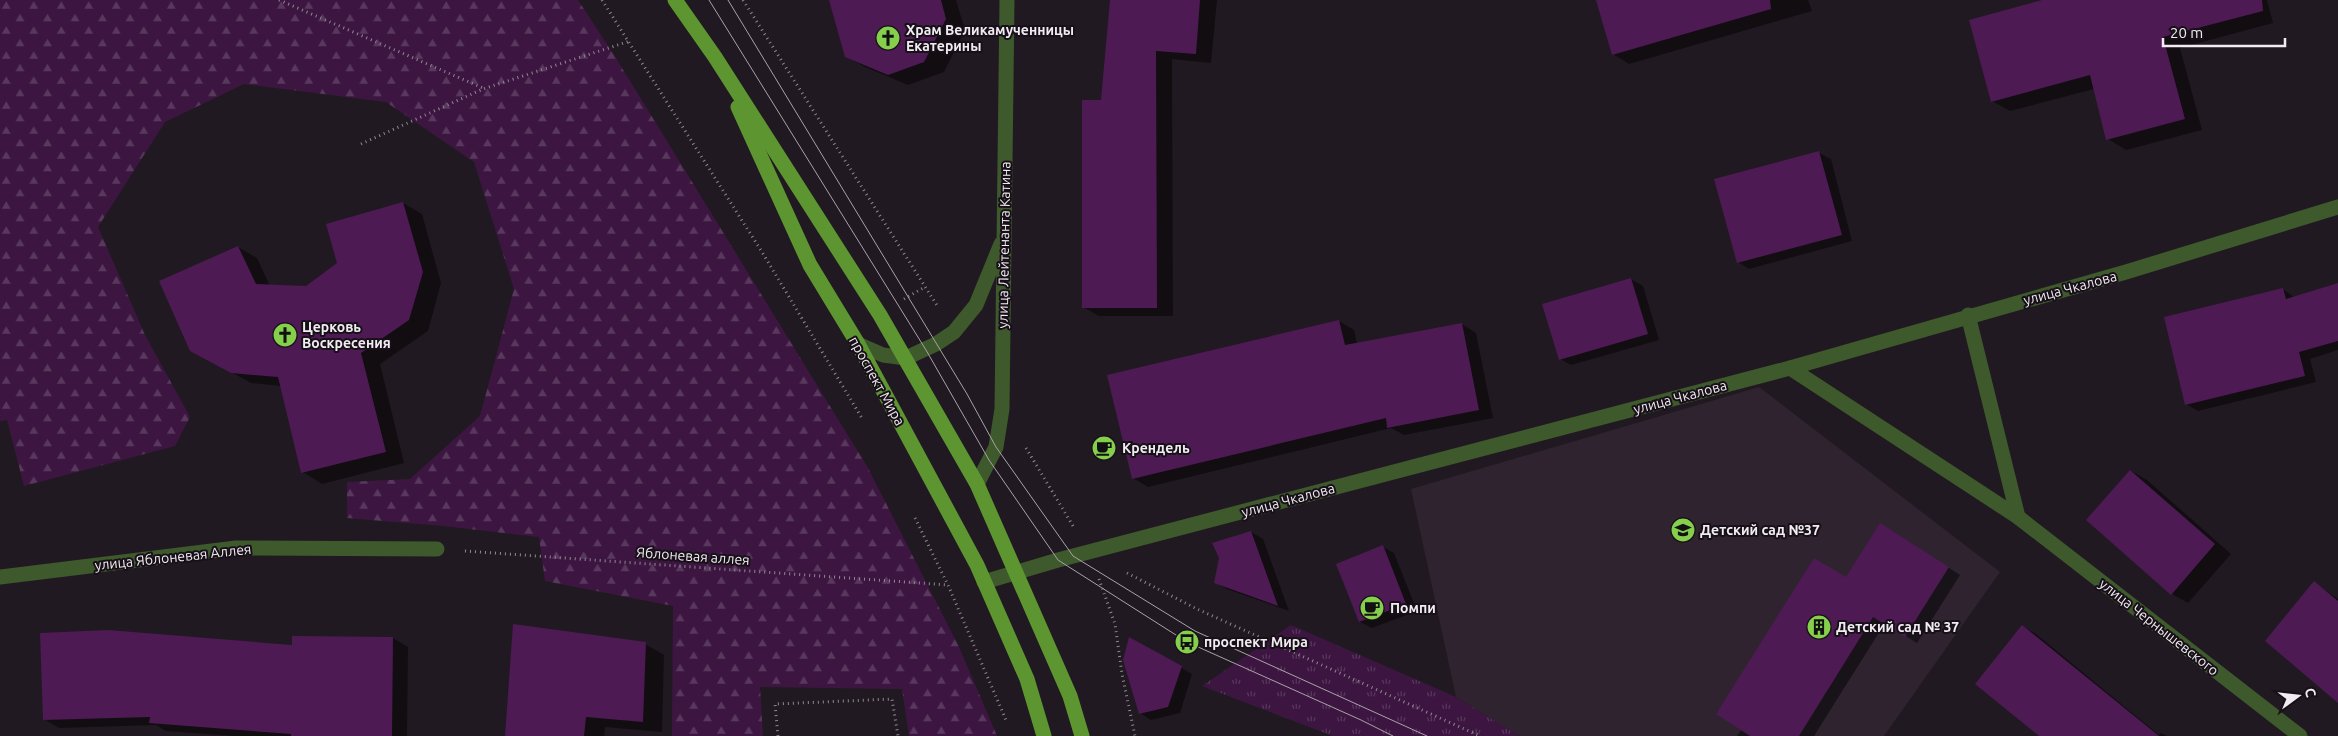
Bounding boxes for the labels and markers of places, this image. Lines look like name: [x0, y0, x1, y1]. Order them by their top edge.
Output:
place label: Храм Великамученницы Екатерины: [906, 22, 1074, 54]
church icon: Храм Великамученницы Екатерины: [875, 25, 901, 51]
place label: Церковь Воскресения: [302, 319, 391, 351]
church icon: Церковь Воскресения: [272, 322, 298, 348]
cafe icon: Крендель: [1091, 435, 1117, 461]
place label: Крендель: [1122, 440, 1190, 456]
school or university icon: Детский сад №37: [1670, 517, 1696, 543]
place label: Детский сад №37: [1700, 522, 1820, 538]
cafe icon: Помпи: [1359, 595, 1385, 621]
place label: Помпи: [1390, 600, 1436, 616]
building icon: Детский сад № 37: [1806, 614, 1832, 640]
place label: Детский сад № 37: [1836, 619, 1959, 635]
bus stop icon: проспект Мира: [1174, 629, 1200, 655]
place label: проспект Мира: [1204, 634, 1308, 650]

